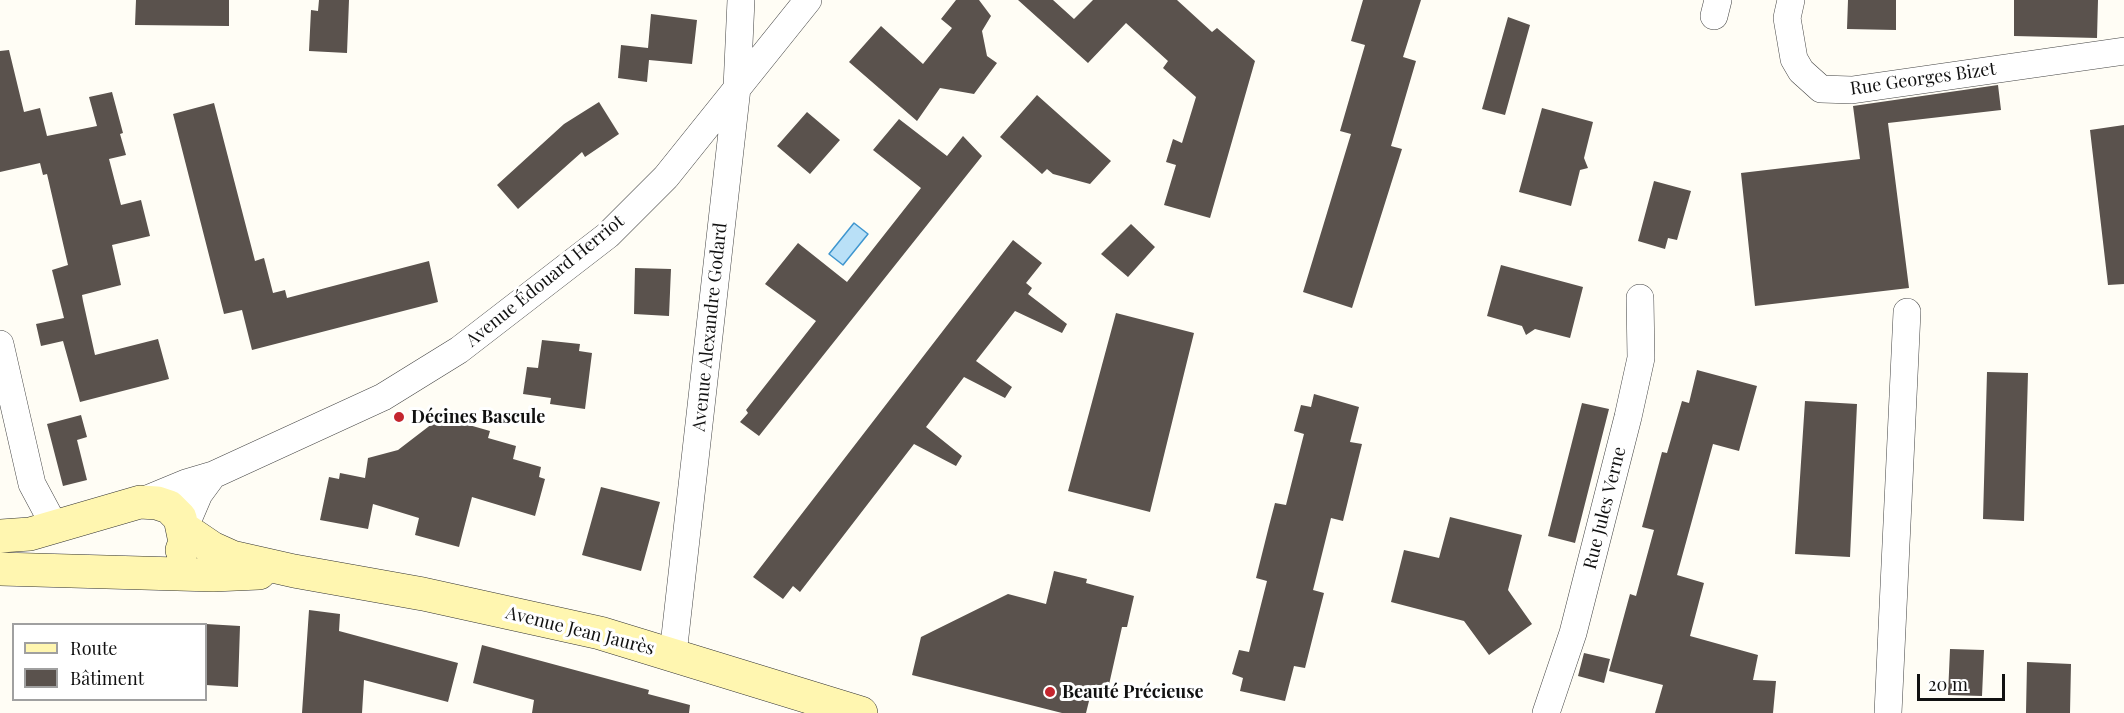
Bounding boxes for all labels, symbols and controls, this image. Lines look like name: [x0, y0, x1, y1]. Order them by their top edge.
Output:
street label: Rue Georges Bizet: [1849, 58, 1997, 100]
street label: Avenue Édouard Herriot: [462, 211, 628, 351]
street label: Avenue Alexandre Godard: [688, 222, 732, 432]
place label: Décines Bascule: [411, 406, 545, 428]
marker: Décines Bascule: [392, 410, 406, 424]
street label: Rue Jules Verne: [1579, 444, 1631, 572]
street label: Avenue Jean Jaurès: [503, 602, 657, 660]
legend: [12, 623, 207, 701]
text: Route: [70, 636, 117, 660]
scale bar: [1920, 662, 2008, 700]
text: Bâtiment: [70, 666, 144, 690]
text: 20 m: [1928, 672, 1968, 696]
place label: Beauté Précieuse: [1062, 681, 1204, 703]
marker: Beauté Précieuse: [1043, 685, 1057, 699]

